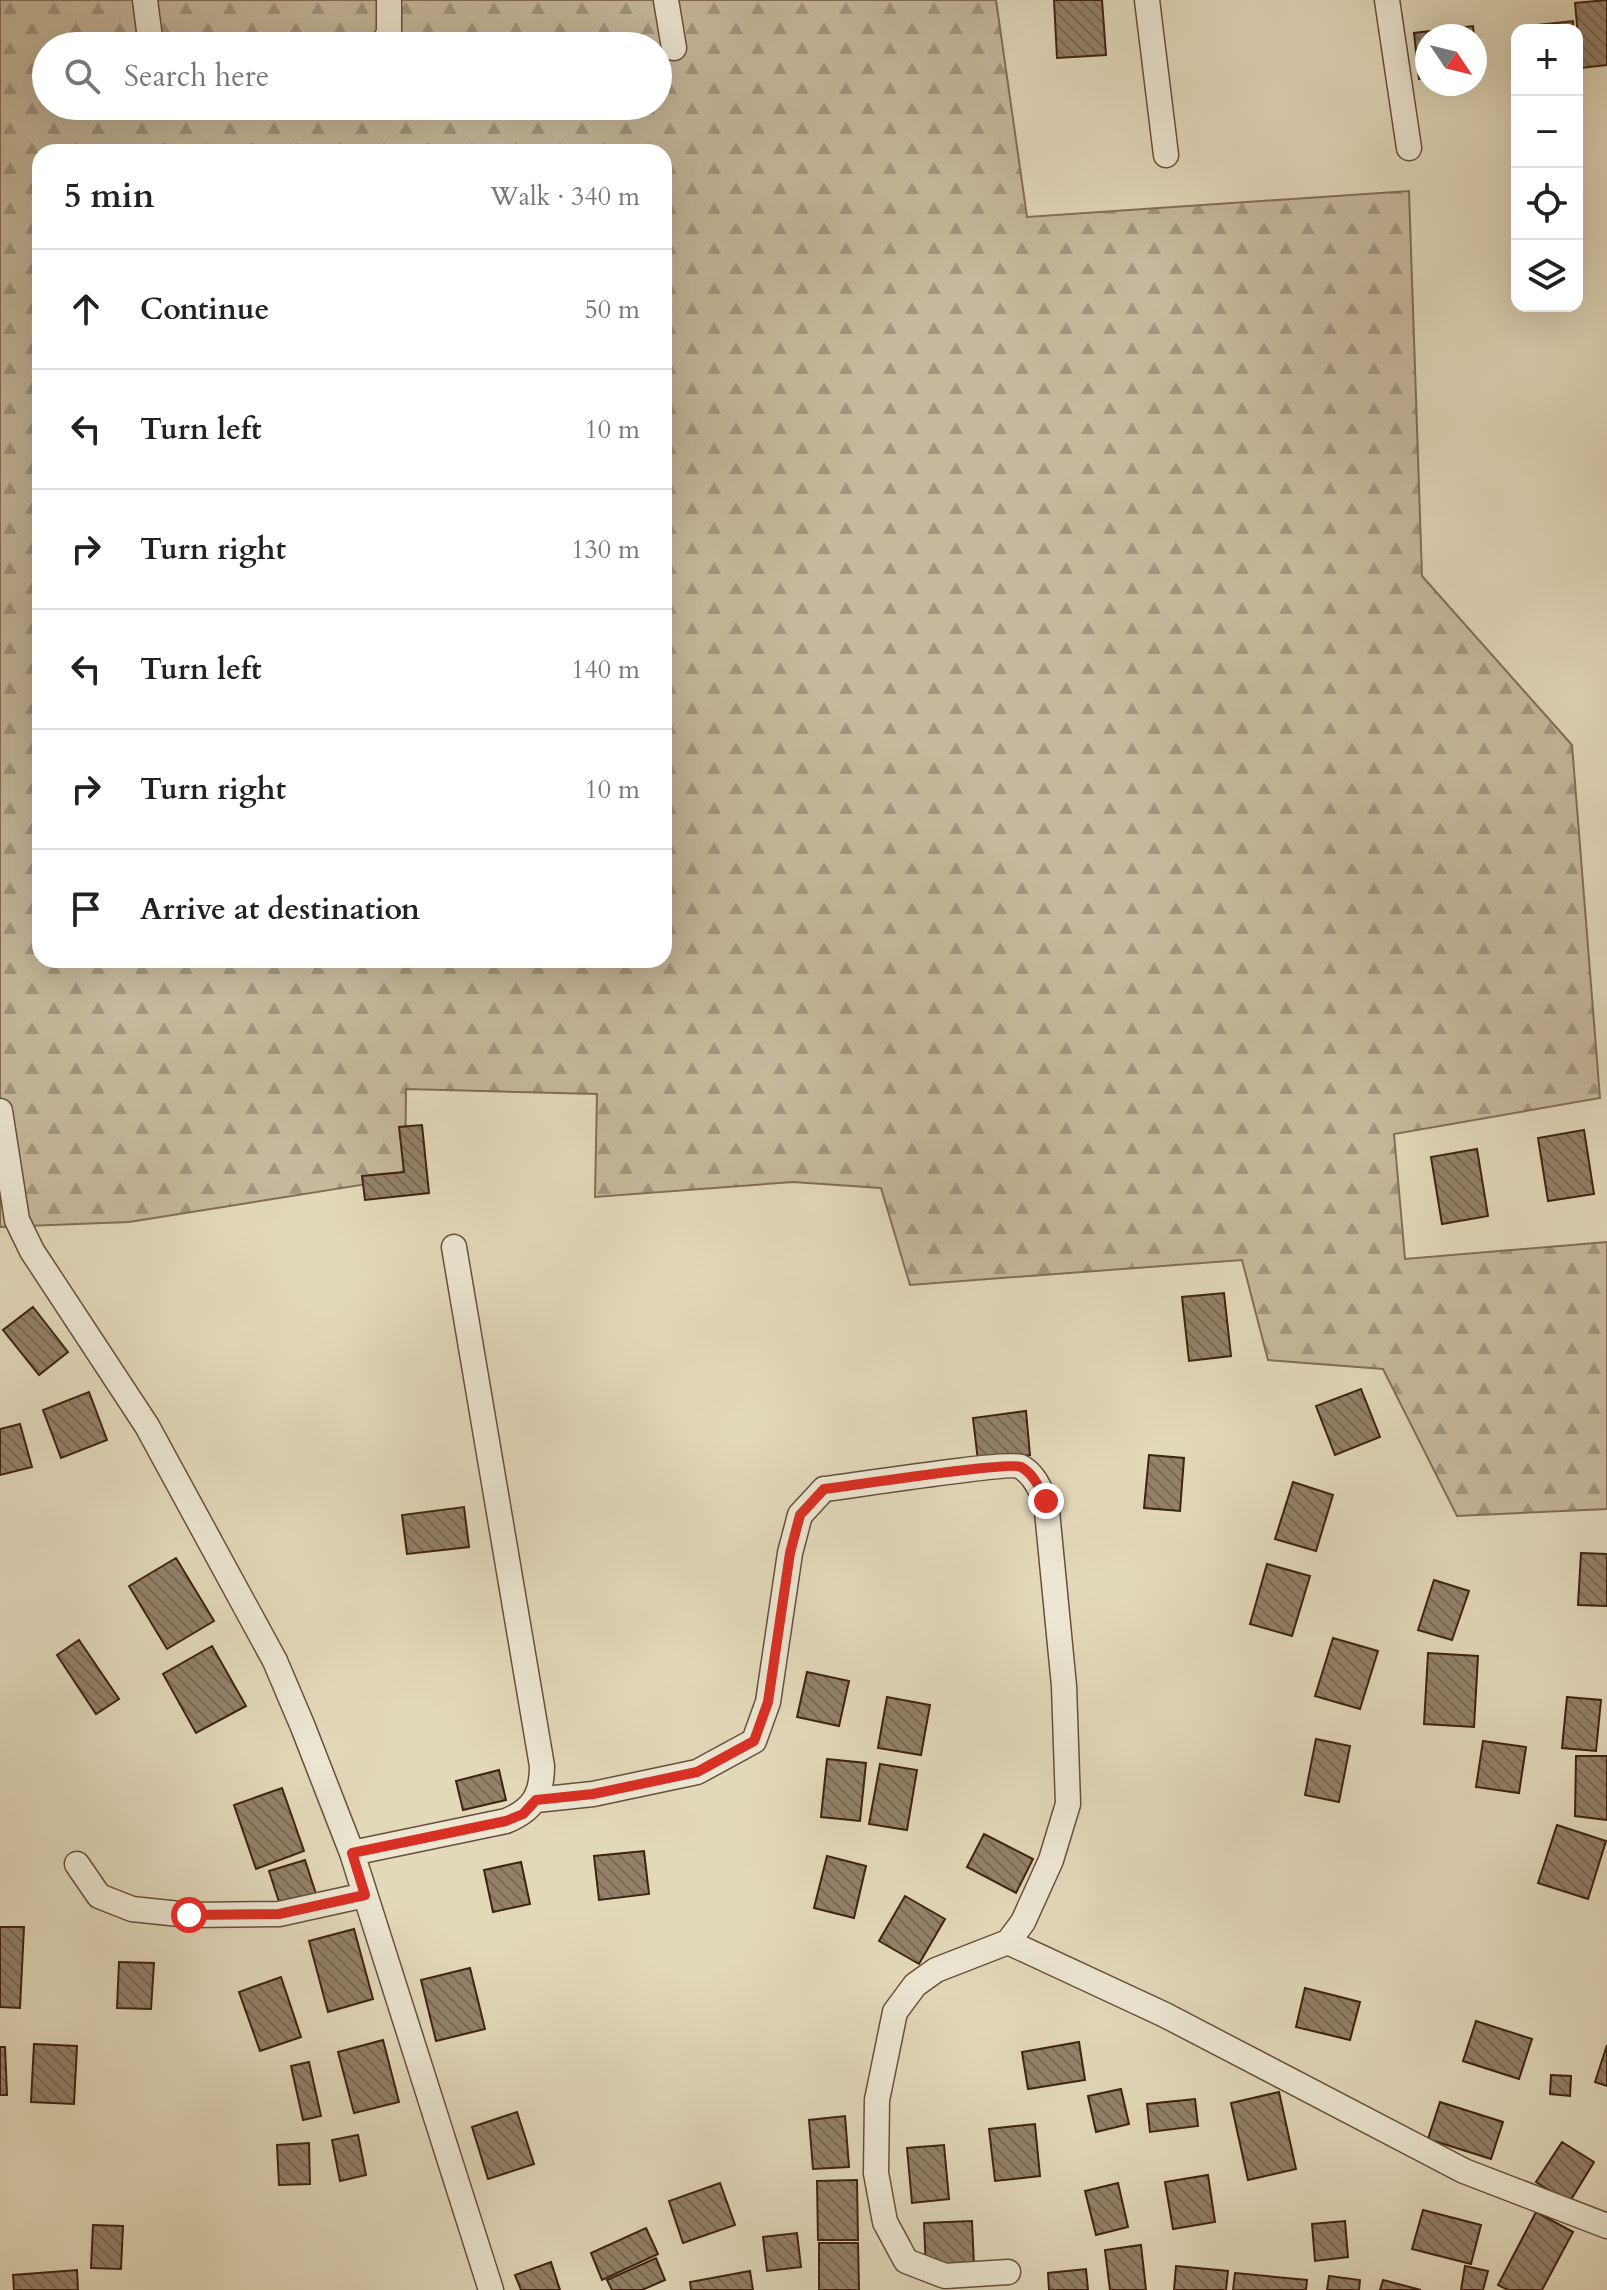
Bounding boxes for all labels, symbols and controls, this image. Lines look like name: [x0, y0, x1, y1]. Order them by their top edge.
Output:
north arrow: [1415, 24, 1487, 96]
map controls: [1511, 24, 1583, 312]
button: +: [1511, 24, 1583, 96]
search box: [32, 32, 672, 120]
icon: search: [60, 54, 104, 98]
text: Search here: [124, 56, 269, 97]
button: −: [1511, 96, 1583, 168]
button: locate: [1511, 168, 1583, 240]
text: 5 min: [64, 173, 155, 219]
text: Walk · 340 m: [490, 179, 640, 214]
button: layers: [1511, 240, 1583, 312]
icon: ahead: [64, 287, 108, 331]
text: Continue: [140, 289, 269, 330]
text: 50 m: [584, 292, 640, 327]
icon: left: [64, 407, 108, 451]
text: Turn left: [140, 409, 262, 450]
text: 10 m: [584, 412, 640, 447]
icon: right: [64, 527, 108, 571]
text: Turn right: [140, 529, 286, 570]
text: 130 m: [571, 532, 640, 567]
icon: left: [64, 647, 108, 691]
text: Turn left: [140, 649, 262, 690]
text: 140 m: [571, 652, 640, 687]
icon: right: [64, 767, 108, 811]
text: Turn right: [140, 769, 286, 810]
text: 10 m: [584, 772, 640, 807]
icon: arrive: [64, 887, 108, 931]
text: Arrive at destination: [140, 889, 420, 930]
route end: [1028, 1483, 1064, 1519]
route start: [171, 1897, 207, 1933]

